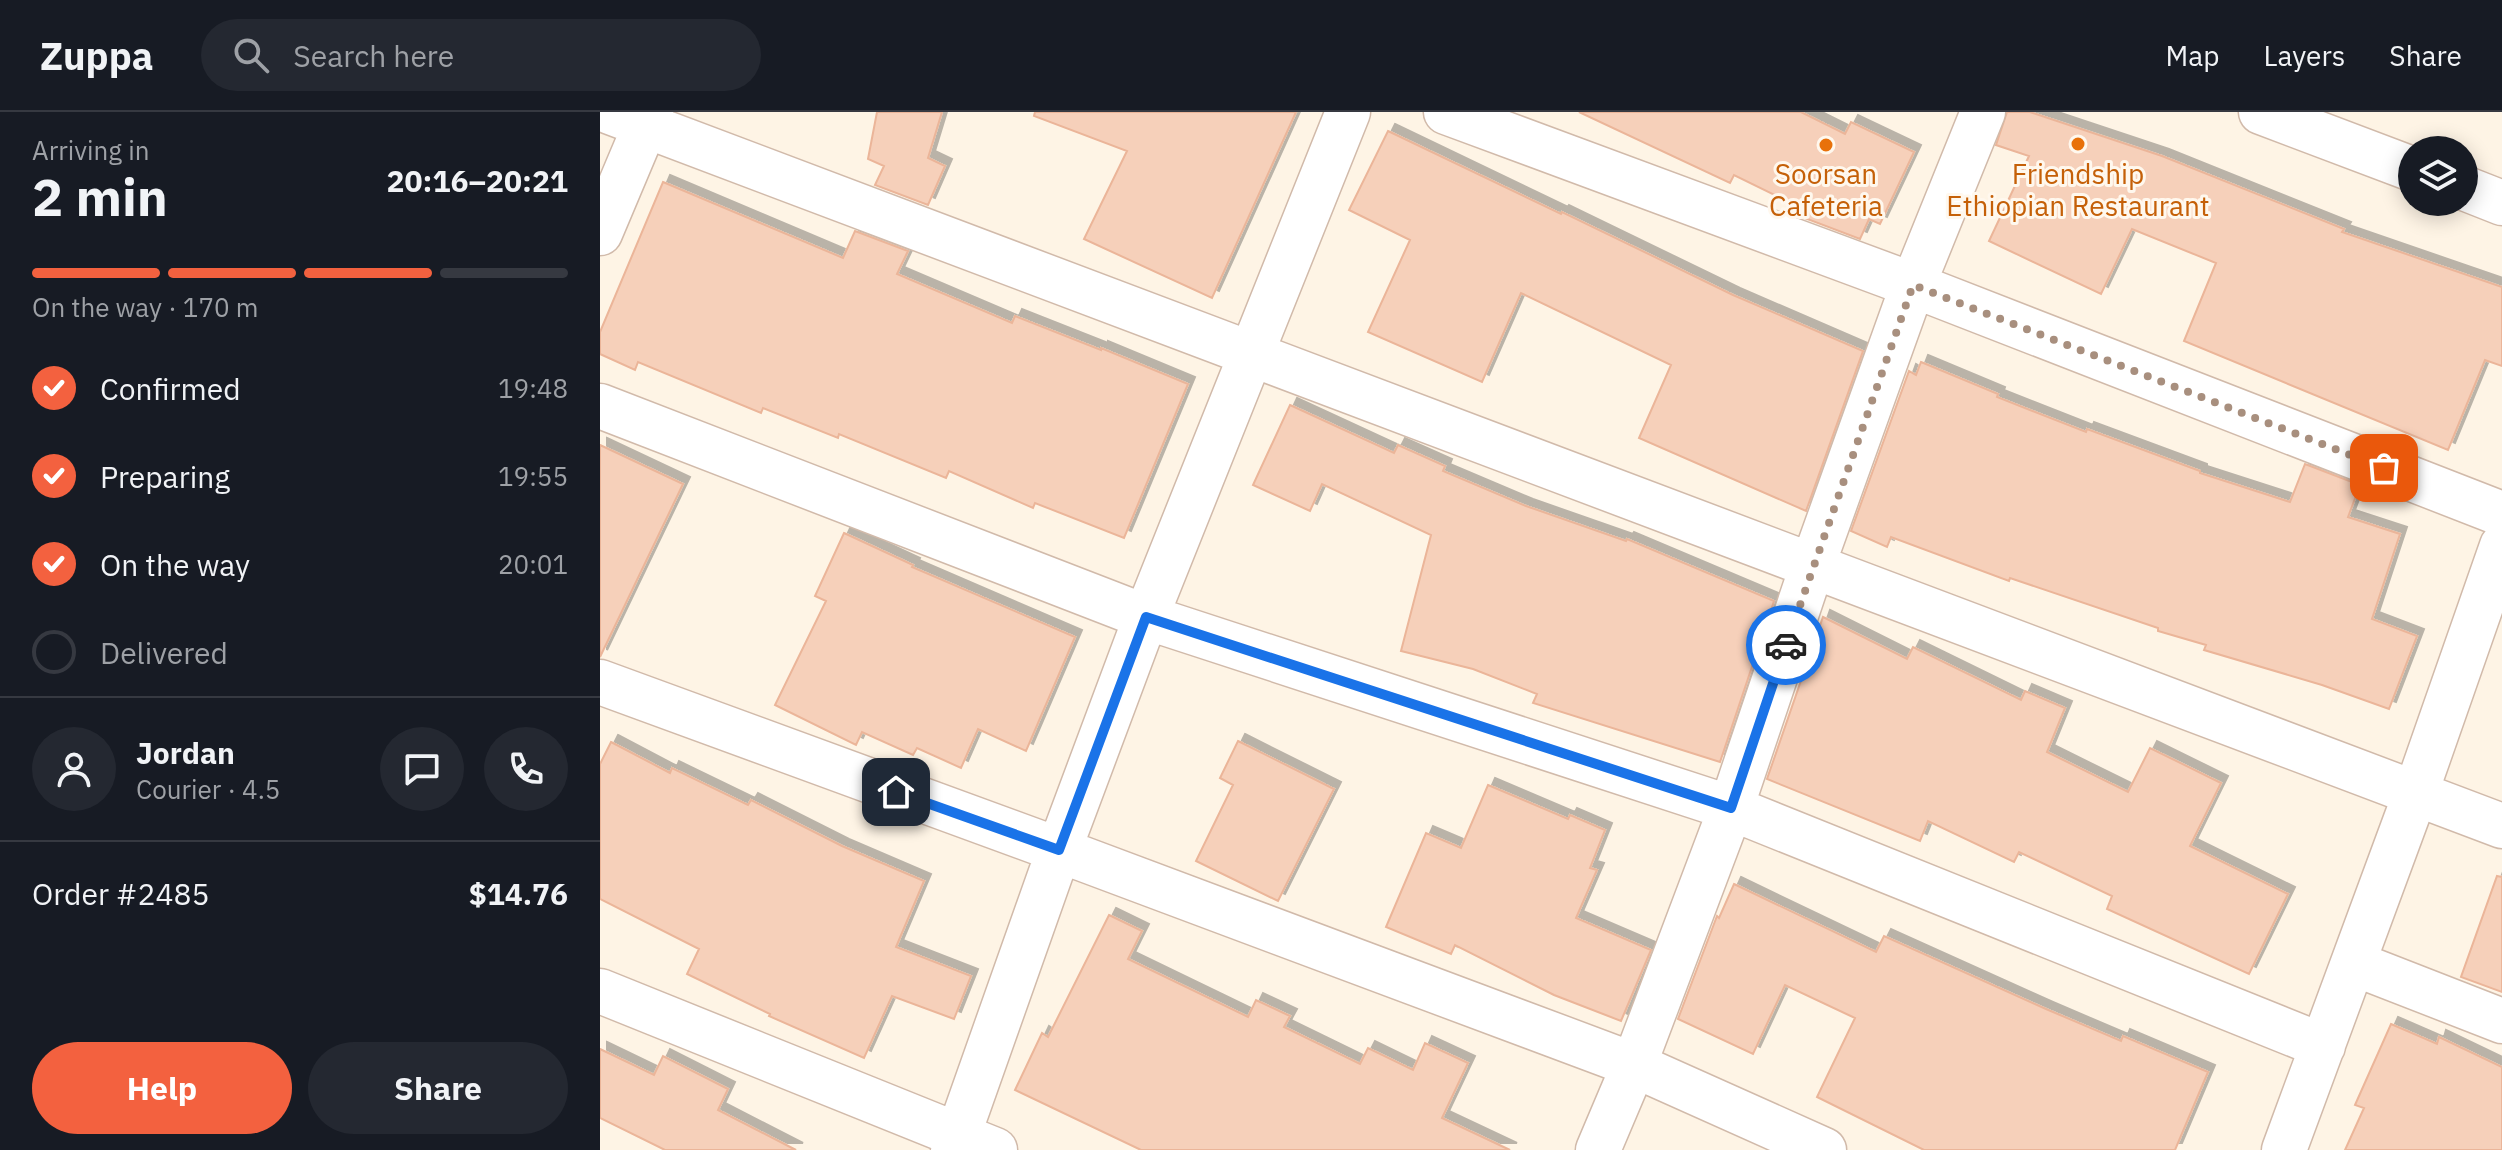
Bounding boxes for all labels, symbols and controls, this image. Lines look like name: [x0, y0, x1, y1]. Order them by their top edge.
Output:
search box: [201, 19, 761, 91]
text: Zuppa: [40, 31, 153, 80]
icon: search: [229, 33, 273, 77]
text: Search here: [293, 36, 454, 75]
text: Map: [2165, 37, 2219, 74]
text: Layers: [2263, 37, 2345, 74]
text: Share: [2389, 37, 2462, 74]
text: Arriving in: [32, 133, 149, 167]
marker: Friendship Ethiopian Restaurant: [2069, 135, 2087, 153]
marker: Soorsan Cafeteria: [1817, 136, 1835, 154]
map controls: [2398, 136, 2478, 216]
button: layers: [2398, 136, 2478, 216]
place label: Soorsan Cafeteria: [1769, 155, 1883, 224]
place label: Friendship Ethiopian Restaurant: [1946, 155, 2210, 224]
text: 20:16–20:21: [387, 161, 568, 200]
text: 2 min: [32, 163, 168, 230]
text: On the way · 170 m: [32, 290, 258, 324]
icon: check: [32, 366, 76, 410]
text: Confirmed: [100, 369, 241, 408]
text: 19:48: [498, 371, 568, 405]
pin: [2350, 434, 2418, 502]
icon: bag: [2362, 446, 2406, 490]
icon: check: [32, 454, 76, 498]
text: Preparing: [100, 457, 230, 496]
text: 19:55: [498, 459, 568, 493]
icon: check: [32, 542, 76, 586]
text: On the way: [100, 545, 250, 584]
text: 20:01: [498, 547, 568, 581]
courier: [1746, 605, 1826, 685]
icon: car: [1764, 623, 1808, 667]
text: Delivered: [100, 633, 228, 672]
button: person: [32, 727, 116, 811]
button: chat: [380, 727, 464, 811]
button: phone: [484, 727, 568, 811]
text: Jordan: [136, 733, 235, 772]
pin: [862, 758, 930, 826]
icon: home: [874, 770, 918, 814]
text: Courier · 4.5: [136, 772, 280, 806]
text: Order #2485: [32, 874, 209, 913]
text: $14.76: [469, 874, 568, 913]
button: Help: [32, 1042, 292, 1134]
button: Share: [308, 1042, 568, 1134]

